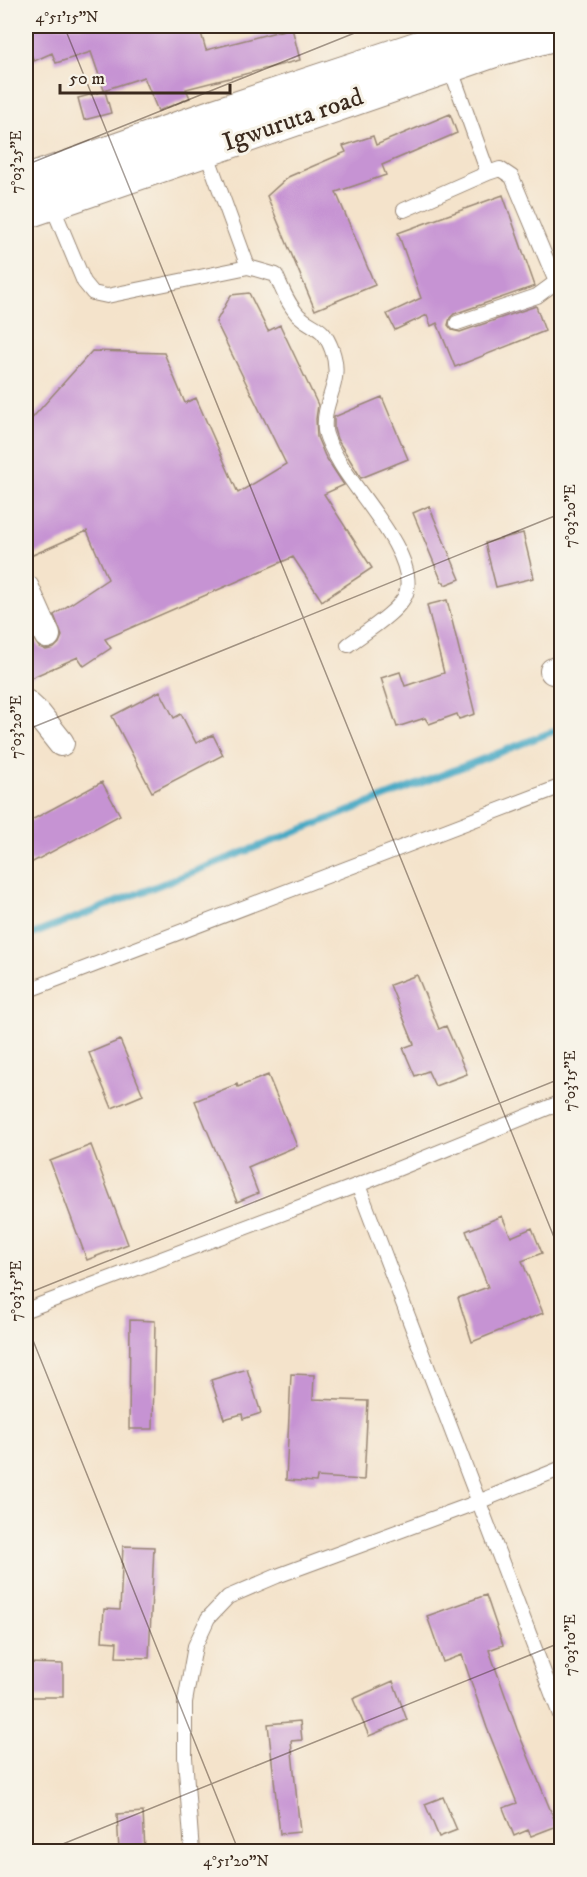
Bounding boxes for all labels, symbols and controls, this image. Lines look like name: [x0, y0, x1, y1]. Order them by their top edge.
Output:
text: 4°51'15"N: [36, 8, 98, 27]
scale bar: [60, 57, 230, 95]
text: 50 m: [69, 68, 105, 90]
street label: Igwuruta road: [218, 81, 368, 159]
text: 7°03'25"E: [7, 130, 26, 194]
text: 7°03'20"E: [561, 484, 580, 548]
text: 7°03'20"E: [7, 695, 26, 759]
text: 7°03'15"E: [561, 1050, 580, 1112]
text: 7°03'15"E: [7, 1260, 26, 1322]
text: 7°03'10"E: [561, 1614, 580, 1676]
text: 4°51'20"N: [203, 1852, 269, 1871]

